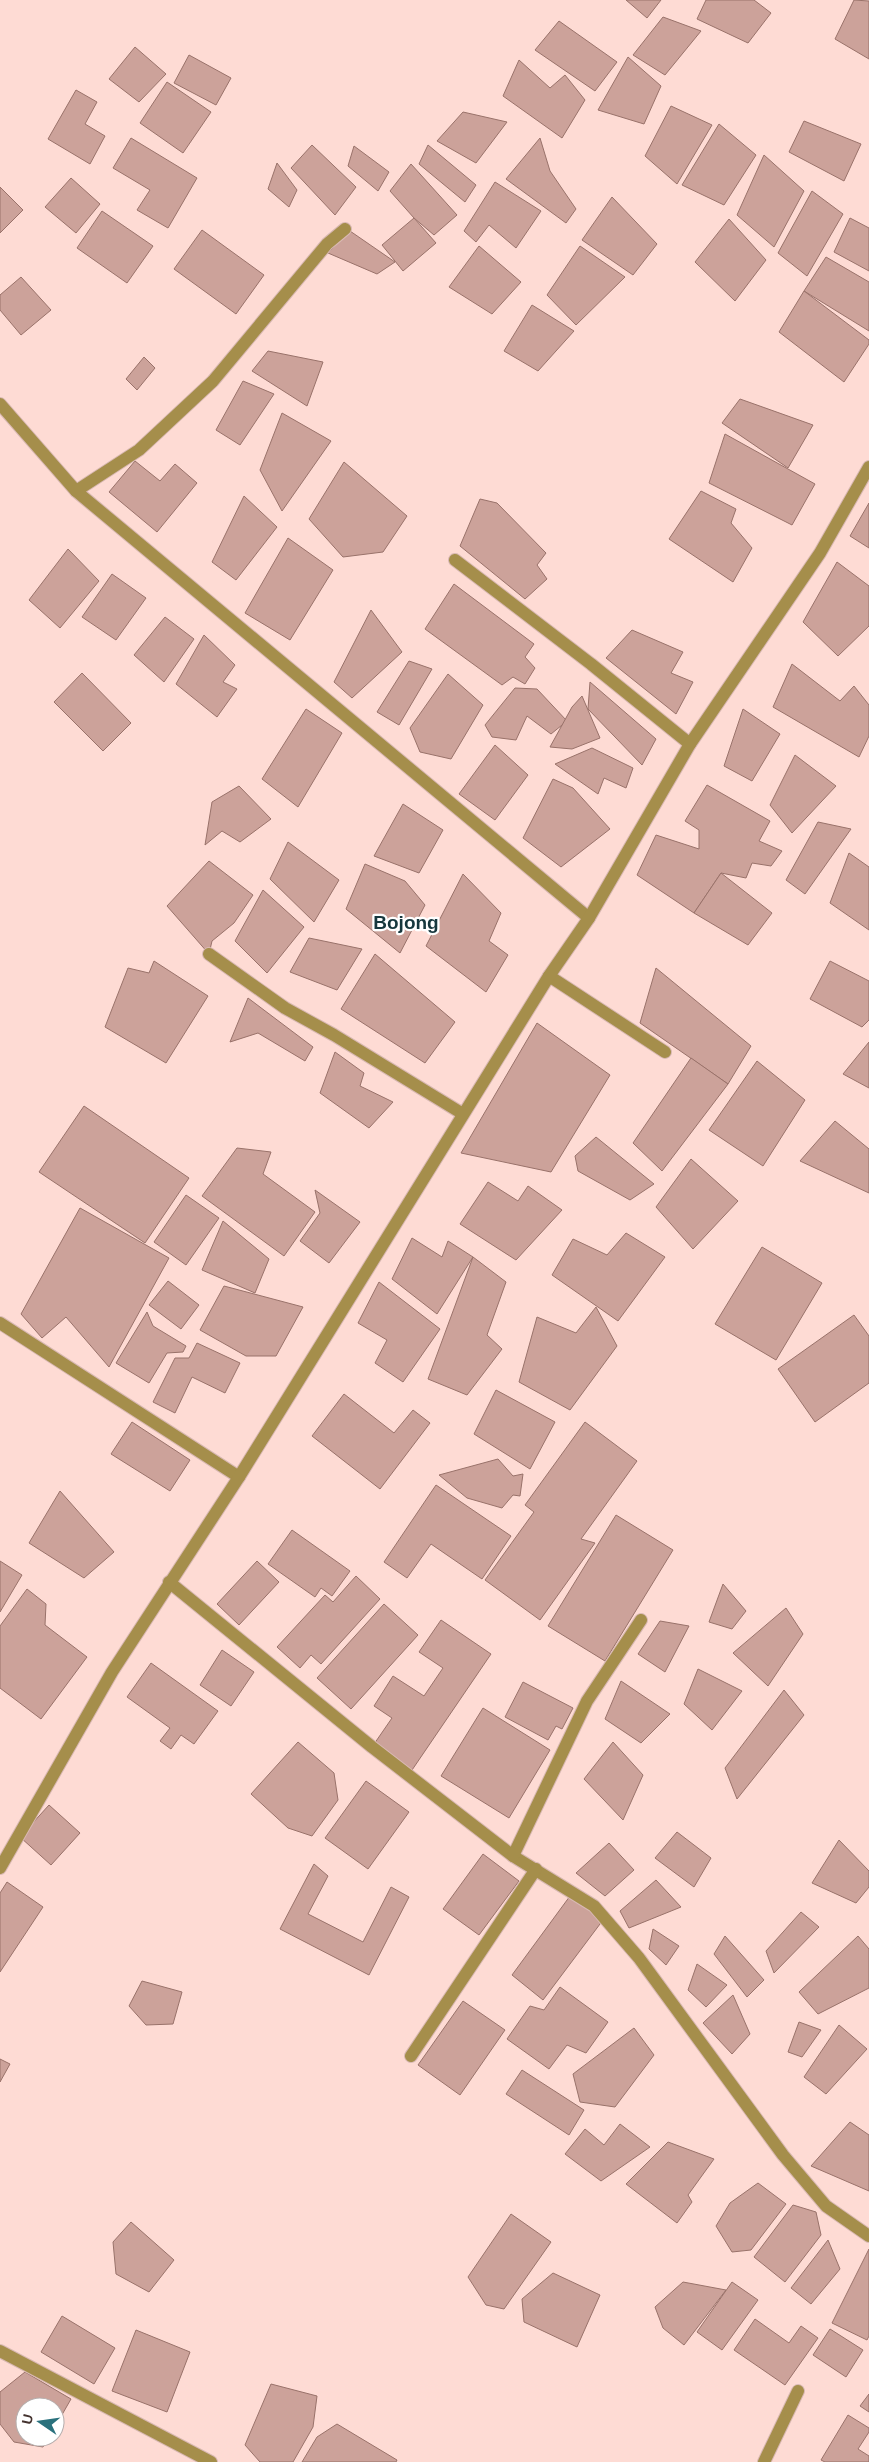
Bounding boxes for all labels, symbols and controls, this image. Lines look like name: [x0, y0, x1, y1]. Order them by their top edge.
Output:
district label: Bojong: [373, 912, 439, 933]
north arrow: [15, 2397, 65, 2447]
text: U: [18, 2412, 36, 2426]

